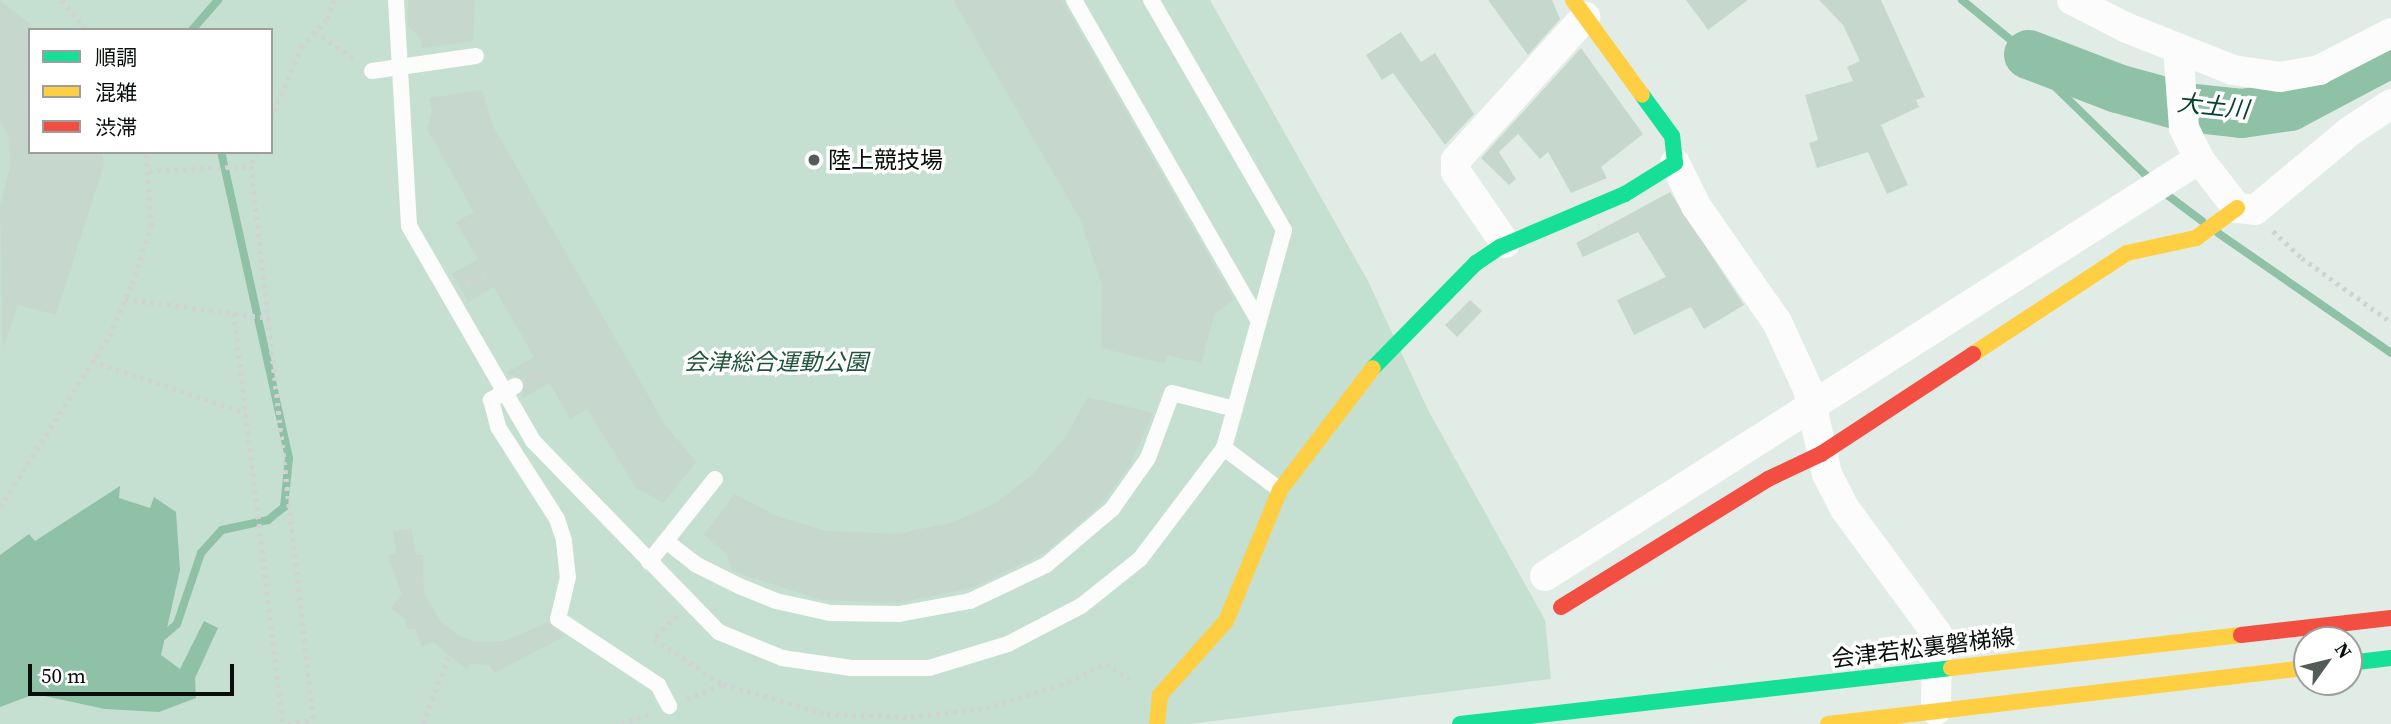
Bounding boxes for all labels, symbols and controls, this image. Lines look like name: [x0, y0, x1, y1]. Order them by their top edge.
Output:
legend: [28, 28, 273, 154]
text: 順調: [95, 43, 137, 72]
text: 混雑: [95, 78, 137, 107]
water label: 大土川: [2176, 88, 2250, 124]
text: 渋滞: [95, 113, 137, 142]
place label: 陸上競技場: [828, 146, 943, 174]
marker: 陸上競技場: [806, 152, 822, 168]
park label: 会津総合運動公園: [684, 348, 868, 376]
street label: 会津若松裏磐梯線: [1830, 623, 2016, 673]
north arrow: [2293, 626, 2363, 696]
text: N: [2329, 637, 2358, 663]
scale bar: [32, 650, 238, 694]
text: 50 m: [41, 661, 86, 690]

